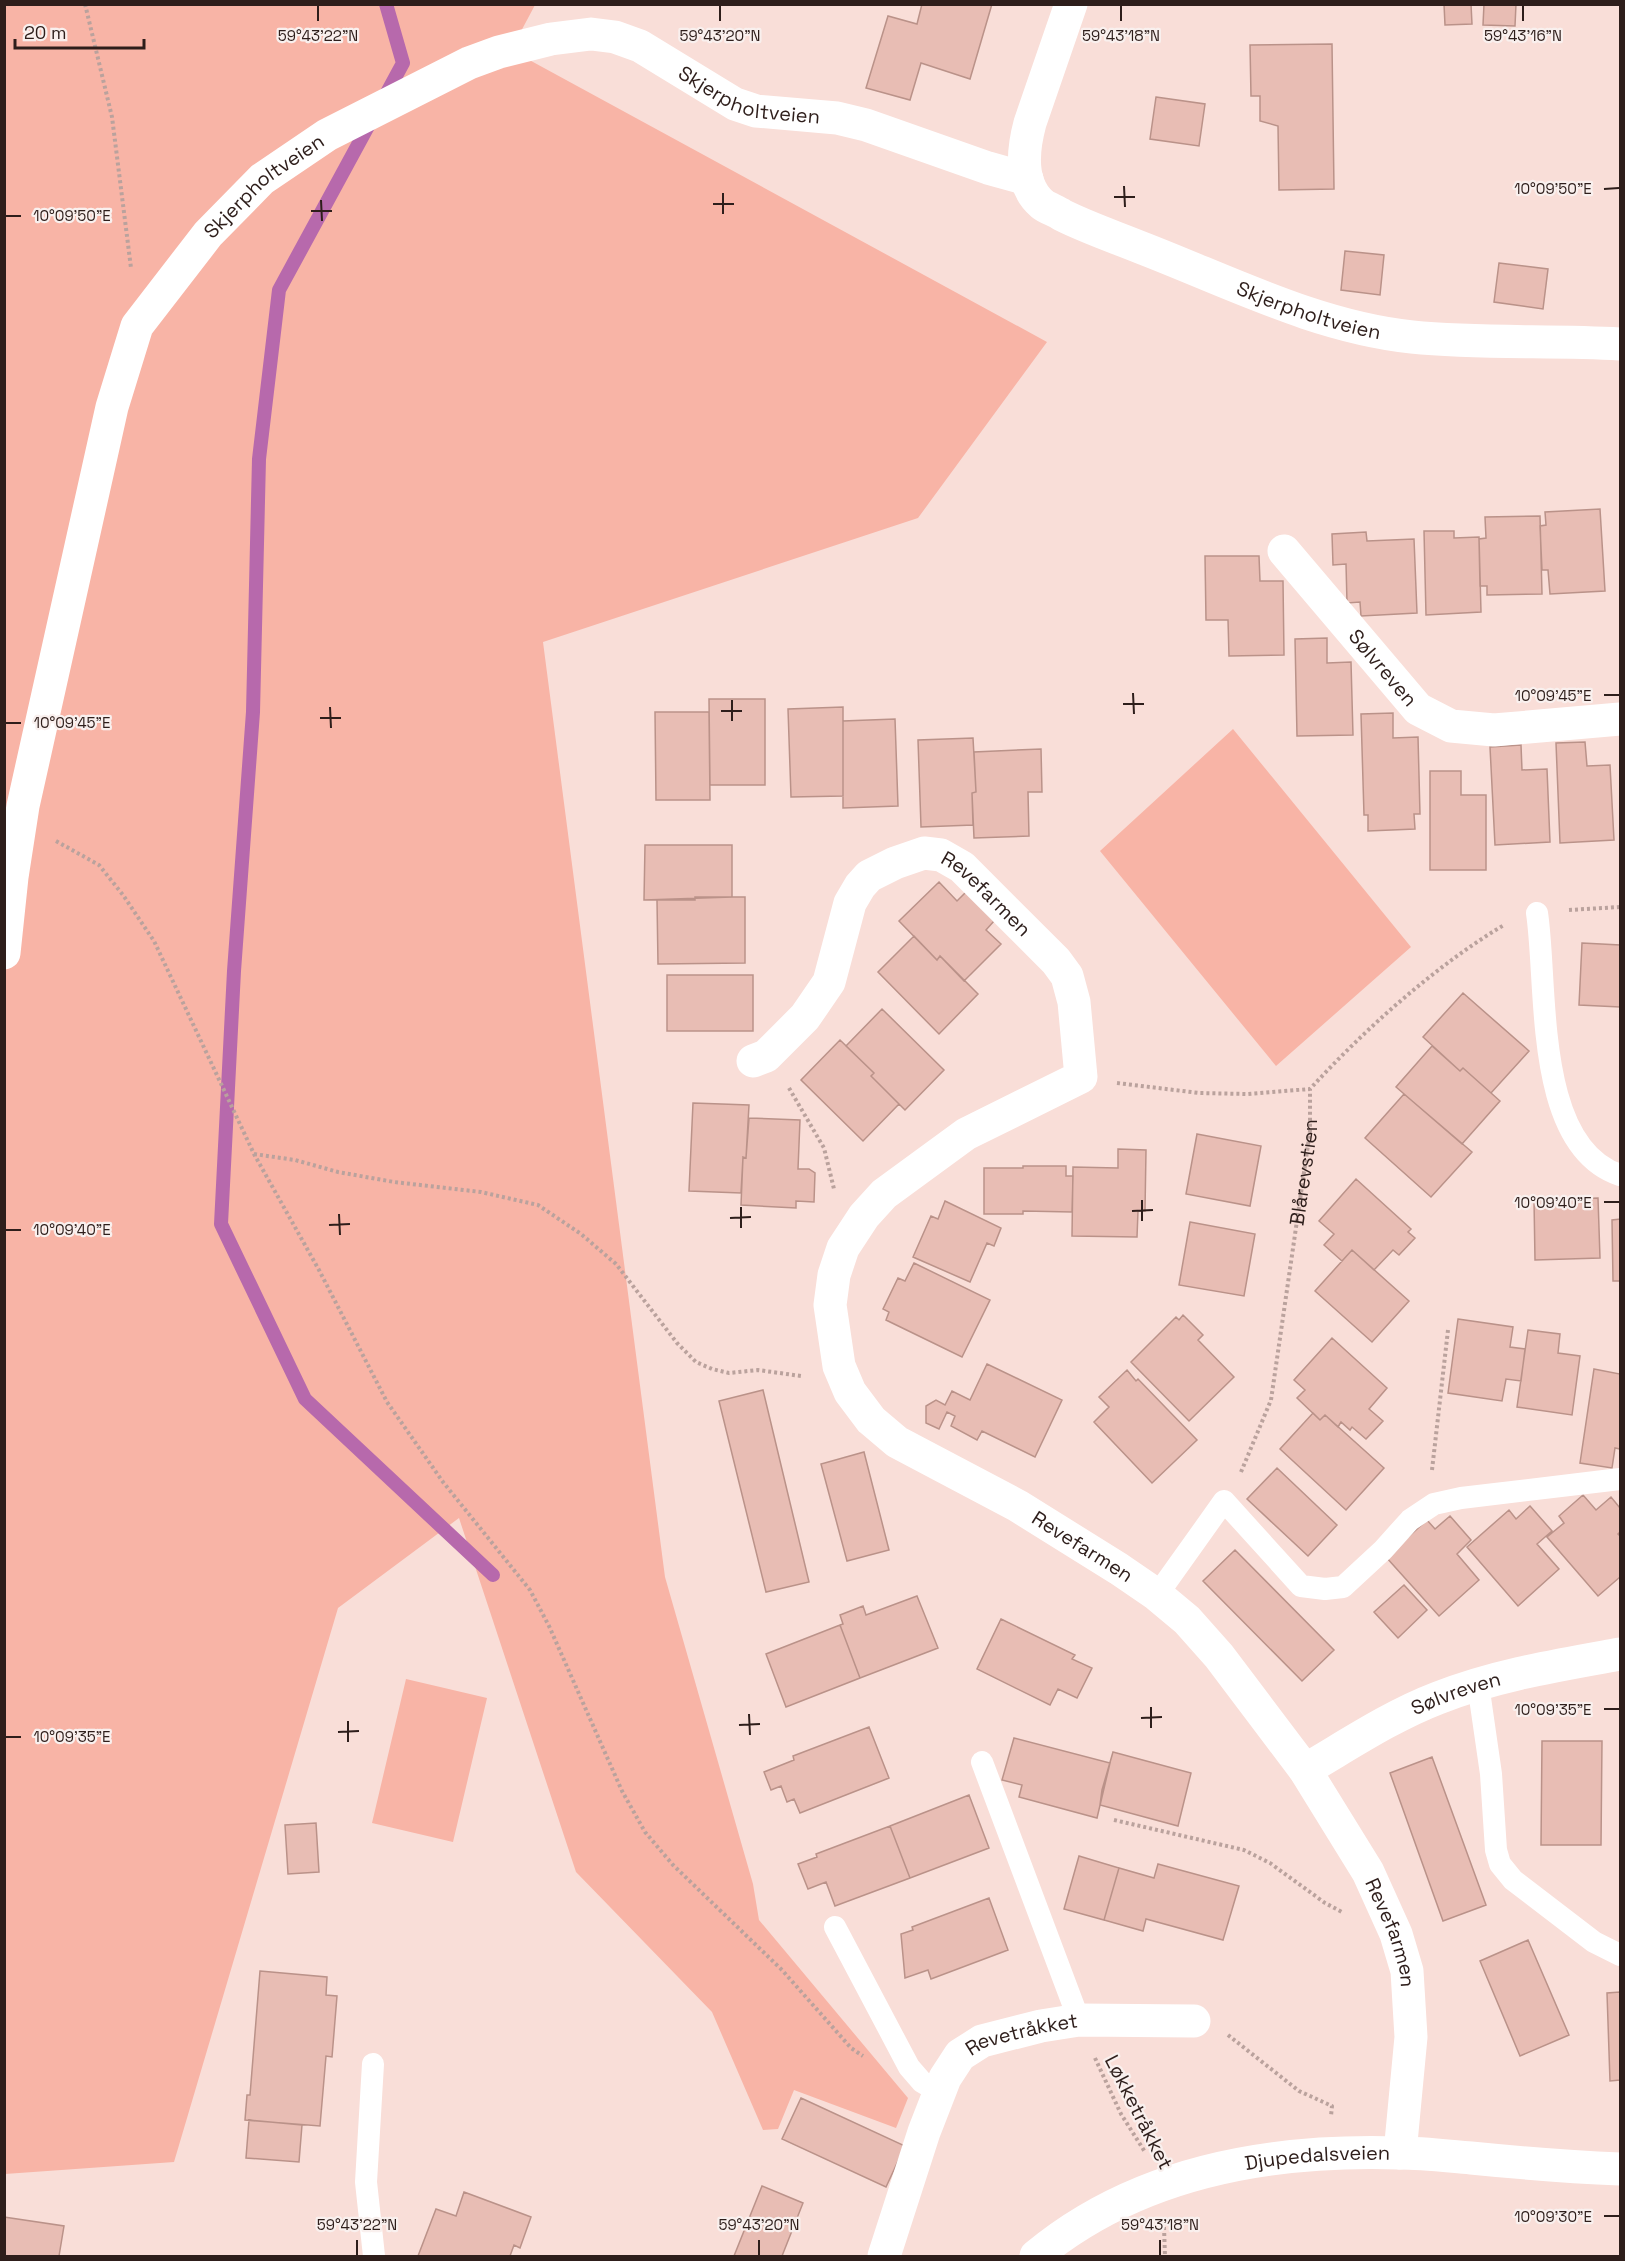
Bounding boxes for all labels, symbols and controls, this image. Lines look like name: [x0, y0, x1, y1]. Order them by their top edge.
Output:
scale bar: [15, 12, 144, 50]
text: 20 m: [24, 21, 67, 44]
text: 59°43'22"N: [278, 26, 358, 45]
text: 59°43'20"N: [679, 26, 761, 45]
text: 59°43'18"N: [1082, 26, 1160, 45]
text: 59°43'16"N: [1484, 26, 1562, 45]
street label: Skjerpholtveien: [674, 60, 821, 129]
street label: Skjerpholtveien: [198, 128, 329, 244]
text: 10°09'50"E: [1514, 179, 1592, 198]
text: 10°09'50"E: [33, 206, 111, 225]
street label: Skjerpholtveien: [1233, 275, 1383, 345]
street label: Sølvreven: [1343, 624, 1423, 712]
text: 10°09'45"E: [1515, 686, 1591, 705]
text: 10°09'45"E: [34, 713, 110, 732]
street label: Revefarmen: [936, 845, 1037, 942]
street label: Blårevstien: [1283, 1119, 1323, 1227]
text: 10°09'40"E: [1514, 1193, 1592, 1212]
text: 10°09'40"E: [33, 1220, 111, 1239]
street label: Revefarmen: [1027, 1505, 1138, 1588]
street label: Sølvreven: [1407, 1666, 1503, 1721]
text: 10°09'35"E: [1514, 1700, 1592, 1719]
text: 10°09'35"E: [33, 1727, 111, 1746]
street label: Revefarmen: [1359, 1874, 1421, 1988]
street label: Revetråkket: [960, 2007, 1080, 2061]
street label: Løkketråkket: [1099, 2050, 1179, 2174]
street label: Djupedalsveien: [1243, 2140, 1390, 2176]
text: 10°09'30"E: [1514, 2207, 1592, 2226]
text: 59°43'22"N: [317, 2215, 397, 2234]
text: 59°43'20"N: [718, 2215, 800, 2234]
text: 59°43'18"N: [1121, 2215, 1199, 2234]

